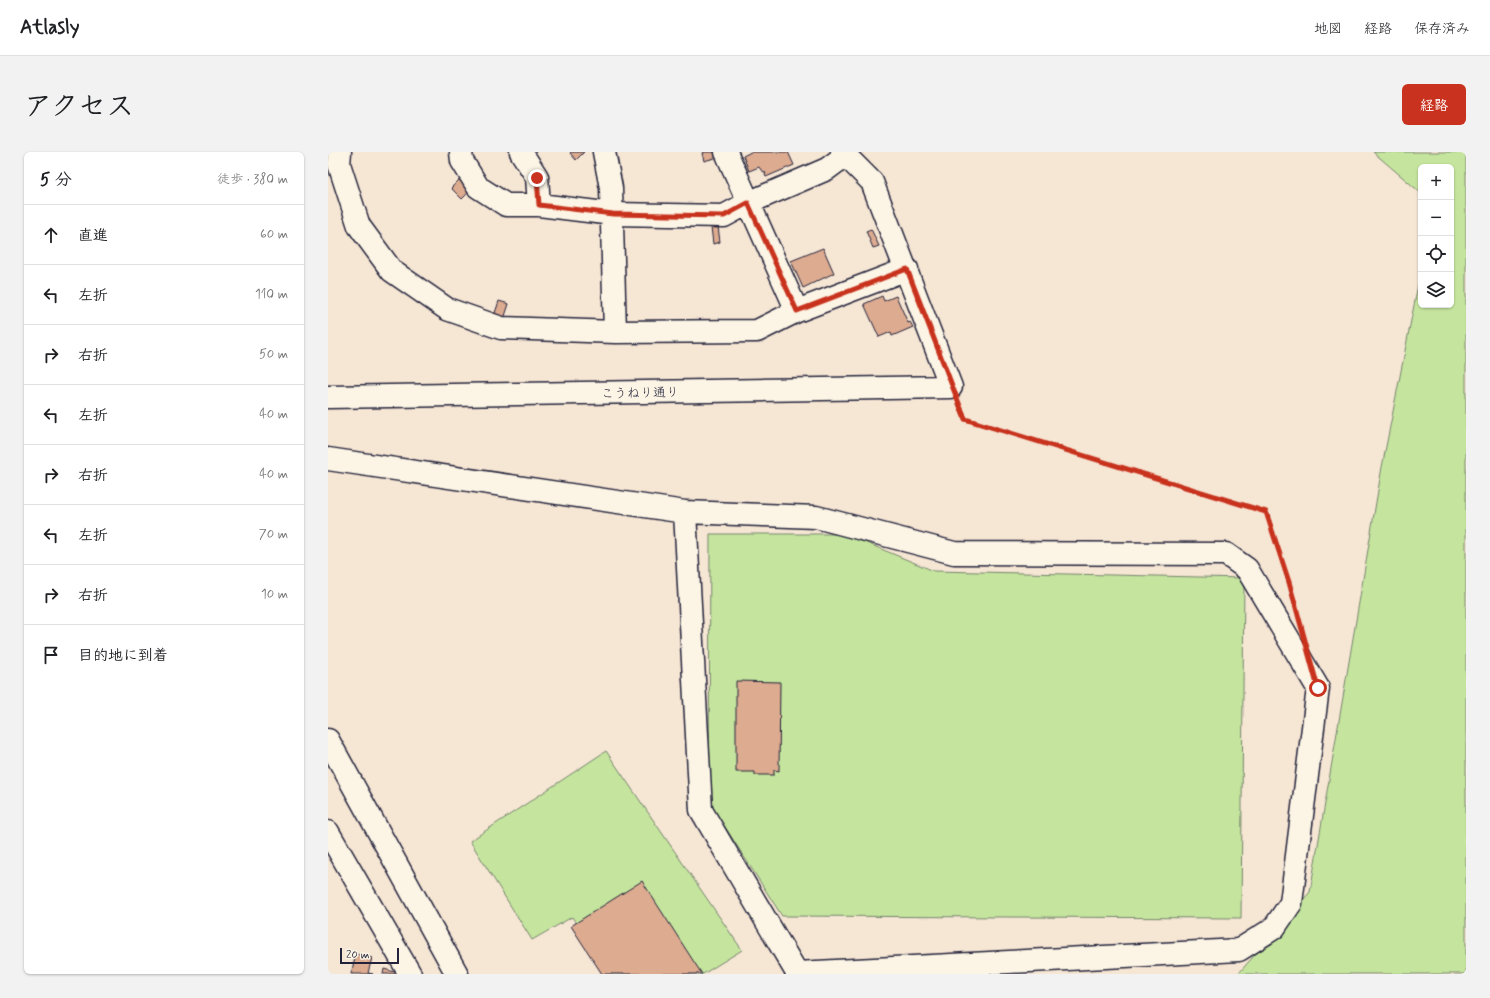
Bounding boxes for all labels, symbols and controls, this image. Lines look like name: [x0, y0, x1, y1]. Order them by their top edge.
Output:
text: Atlasly: [20, 15, 79, 40]
text: 地図: [1314, 20, 1342, 38]
text: 経路: [1364, 20, 1392, 38]
text: 保存済み: [1414, 20, 1470, 38]
button: 経路: [1402, 84, 1466, 125]
text: アクセス: [24, 89, 134, 126]
map controls: [1418, 164, 1454, 308]
button: +: [1418, 164, 1454, 200]
text: 5 分: [40, 169, 72, 191]
route end: [528, 169, 546, 187]
text: 徒歩 · 380 m: [217, 171, 288, 188]
button: −: [1418, 200, 1454, 236]
icon: ahead: [40, 224, 62, 246]
text: 直進: [78, 226, 108, 246]
text: 60 m: [260, 226, 288, 243]
button: locate: [1418, 236, 1454, 272]
button: layers: [1418, 272, 1454, 308]
icon: left: [40, 284, 62, 306]
text: 左折: [78, 286, 108, 306]
text: 110 m: [255, 286, 288, 303]
icon: right: [40, 344, 62, 366]
text: 右折: [78, 346, 108, 366]
text: 50 m: [259, 346, 288, 363]
street label: こうねり通り: [601, 384, 679, 403]
icon: left: [40, 404, 62, 426]
text: 左折: [78, 406, 108, 426]
text: 40 m: [259, 406, 288, 423]
icon: right: [40, 464, 62, 486]
text: 右折: [78, 466, 108, 486]
text: 40 m: [259, 466, 288, 483]
icon: left: [40, 524, 62, 546]
text: 左折: [78, 526, 108, 546]
text: 70 m: [259, 526, 288, 543]
icon: right: [40, 584, 62, 606]
text: 右折: [78, 586, 108, 606]
text: 10 m: [261, 586, 288, 603]
icon: arrive: [40, 644, 62, 666]
text: 目的地に到着: [78, 646, 168, 666]
route start: [1309, 679, 1327, 697]
scale bar: [340, 946, 399, 965]
text: 20 m: [346, 948, 369, 962]

